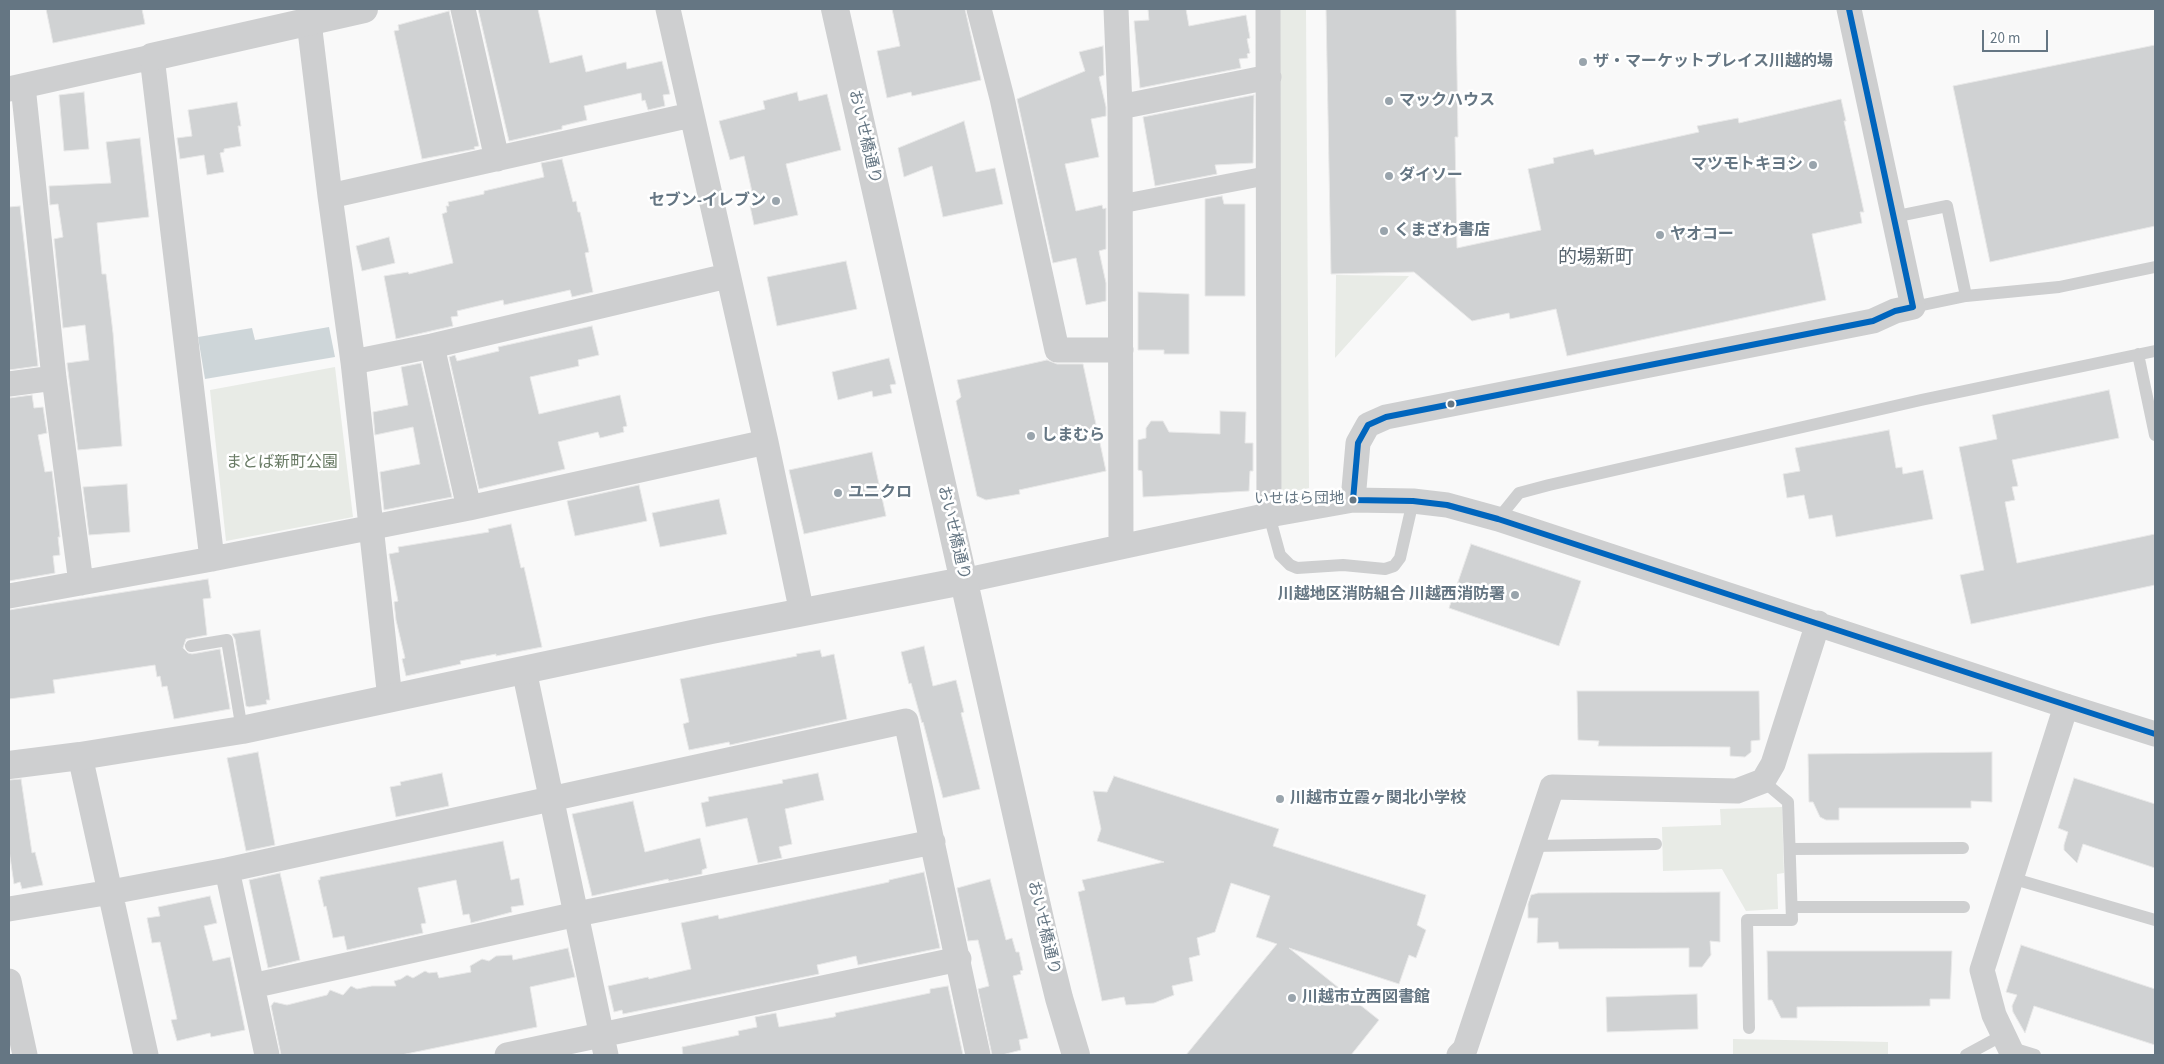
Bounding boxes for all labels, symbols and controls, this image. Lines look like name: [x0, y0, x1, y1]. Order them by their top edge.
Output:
scale bar: [1984, 20, 2050, 52]
text: 20 m: [1990, 28, 2020, 49]
place label: ザ・マーケットプレイス川越的場: [1593, 52, 1833, 72]
marker: ザ・マーケットプレイス川越的場: [1577, 56, 1589, 68]
street label: おいせ橋通り: [844, 88, 884, 186]
place label: マックハウス: [1399, 91, 1495, 111]
marker: マックハウス: [1383, 95, 1395, 107]
place label: マツモトキヨシ: [1691, 155, 1803, 175]
marker: マツモトキヨシ: [1807, 159, 1819, 171]
place label: ダイソー: [1399, 166, 1463, 186]
marker: ダイソー: [1383, 170, 1395, 182]
place label: セブン-イレブン: [649, 191, 766, 211]
marker: セブン-イレブン: [770, 195, 782, 207]
place label: くまざわ書店: [1394, 221, 1490, 241]
marker: くまざわ書店: [1378, 225, 1390, 237]
place label: ヤオコー: [1670, 225, 1734, 245]
marker: ヤオコー: [1654, 229, 1666, 241]
district label: 的場新町: [1558, 248, 1634, 270]
unlabelled marker: [1446, 399, 1456, 409]
place label: しまむら: [1041, 426, 1105, 446]
marker: しまむら: [1025, 430, 1037, 442]
park label: まとば新町公園: [226, 453, 338, 473]
place label: ユニクロ: [848, 483, 912, 503]
street label: おいせ橋通り: [933, 484, 973, 582]
marker: ユニクロ: [832, 487, 844, 499]
place label: いせはら団地: [1254, 491, 1344, 509]
marker: いせはら団地: [1348, 495, 1358, 505]
place label: 川越地区消防組合 川越西消防署: [1278, 585, 1505, 605]
marker: 川越地区消防組合 川越西消防署: [1509, 589, 1521, 601]
place label: 川越市立霞ヶ関北小学校: [1290, 789, 1466, 809]
marker: 川越市立霞ヶ関北小学校: [1274, 793, 1286, 805]
street label: おいせ橋通り: [1023, 879, 1063, 977]
place label: 川越市立西図書館: [1302, 988, 1430, 1008]
marker: 川越市立西図書館: [1286, 992, 1298, 1004]

